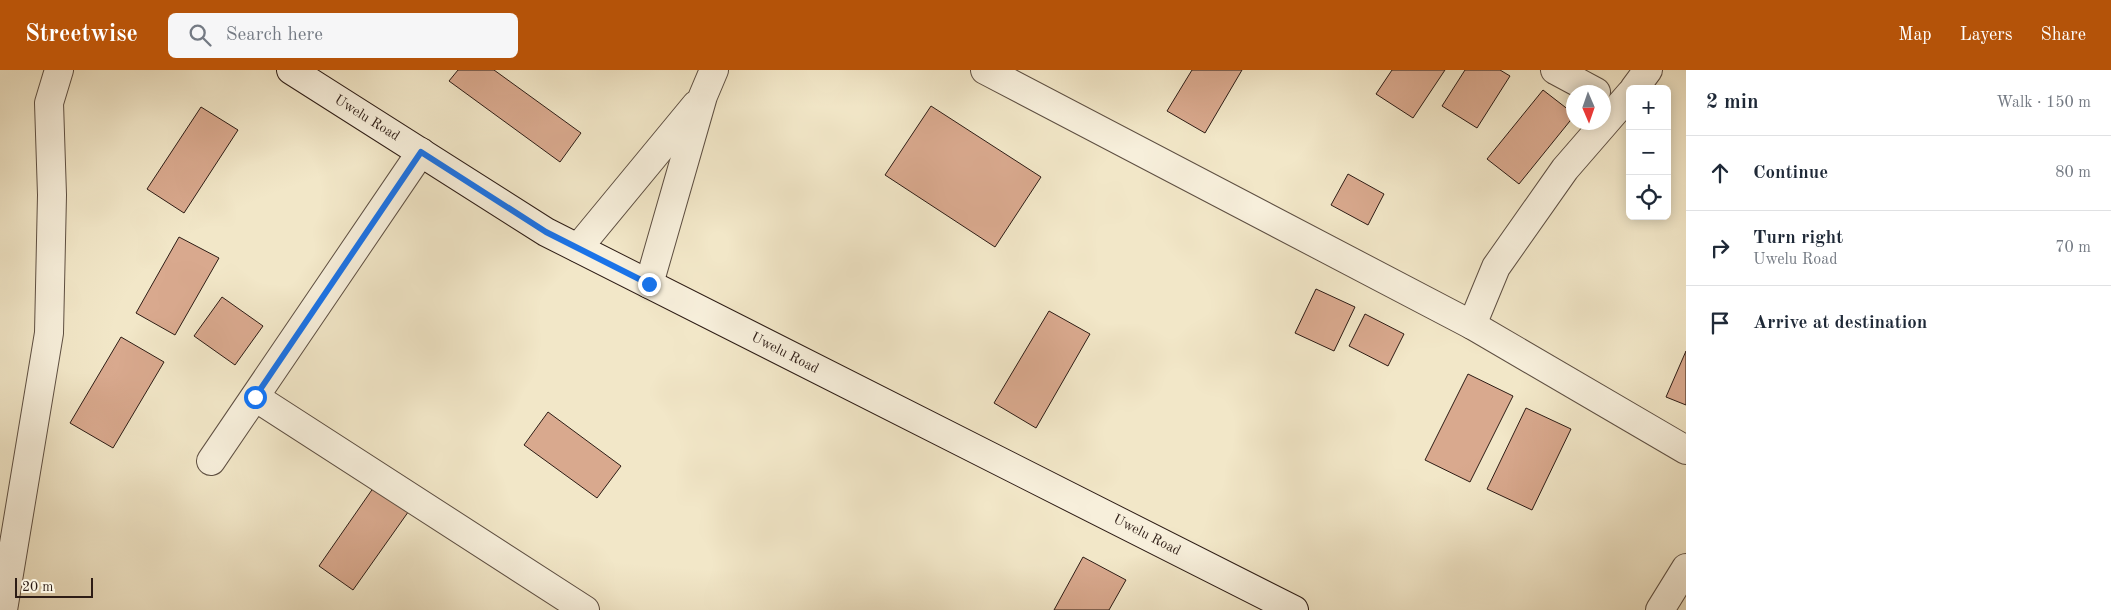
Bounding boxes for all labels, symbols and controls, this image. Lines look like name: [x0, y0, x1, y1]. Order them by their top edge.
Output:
search box: [168, 13, 518, 58]
icon: search: [186, 21, 214, 49]
text: Streetwise: [25, 23, 138, 47]
text: Search here: [226, 26, 323, 45]
text: Map: [1898, 26, 1932, 44]
text: Layers: [1960, 26, 2012, 44]
text: Share: [2040, 26, 2086, 44]
north arrow: [1566, 85, 1611, 130]
map controls: [1626, 85, 1671, 220]
button: +: [1626, 85, 1671, 130]
street label: Uwelu Road: [332, 92, 402, 144]
text: 2 min: [1706, 92, 1759, 113]
text: Walk · 150 m: [1996, 95, 2091, 111]
button: −: [1626, 130, 1671, 175]
icon: ahead: [1706, 159, 1734, 187]
text: Continue: [1753, 164, 1828, 183]
text: 80 m: [2055, 165, 2091, 181]
button: locate: [1626, 175, 1671, 220]
text: Turn right: [1753, 229, 1843, 248]
icon: right: [1706, 234, 1734, 262]
text: 70 m: [2055, 240, 2091, 256]
text: Uwelu Road: [1753, 252, 1837, 268]
route end: [638, 273, 661, 296]
icon: arrive: [1706, 309, 1734, 337]
text: Arrive at destination: [1753, 314, 1927, 333]
street label: Uwelu Road: [749, 330, 821, 376]
route start: [244, 386, 267, 409]
street label: Uwelu Road: [1111, 512, 1183, 558]
scale bar: [15, 575, 92, 598]
text: 20 m: [22, 580, 53, 594]

